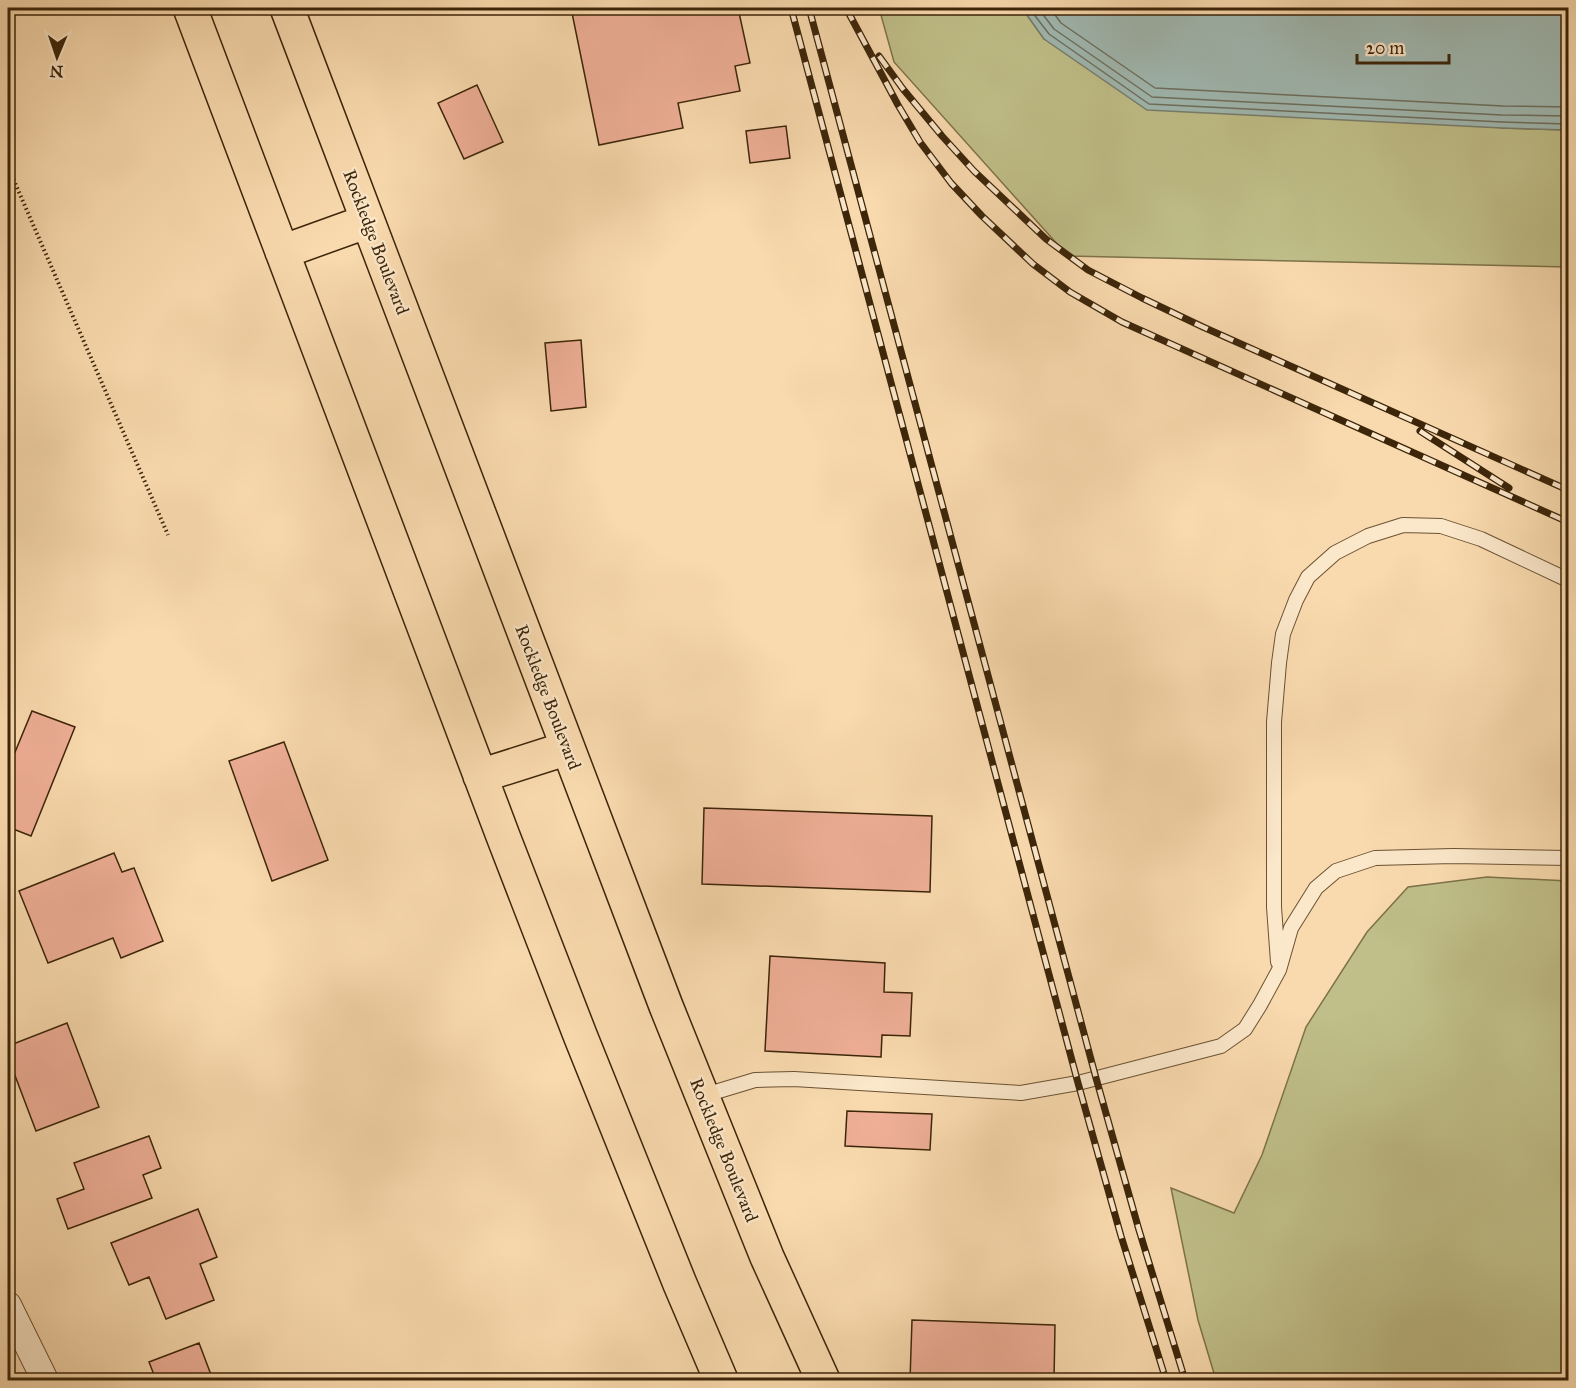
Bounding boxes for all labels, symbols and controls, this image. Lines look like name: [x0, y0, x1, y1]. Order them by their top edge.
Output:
north arrow: [27, 27, 87, 87]
scale bar: [1357, 27, 1448, 65]
text: 20 m: [1366, 37, 1404, 59]
text: N: [49, 62, 64, 81]
street label: Rockledge Boulevard: [337, 166, 414, 318]
street label: Rockledge Boulevard: [509, 621, 586, 773]
street label: Rockledge Boulevard: [684, 1075, 763, 1226]

